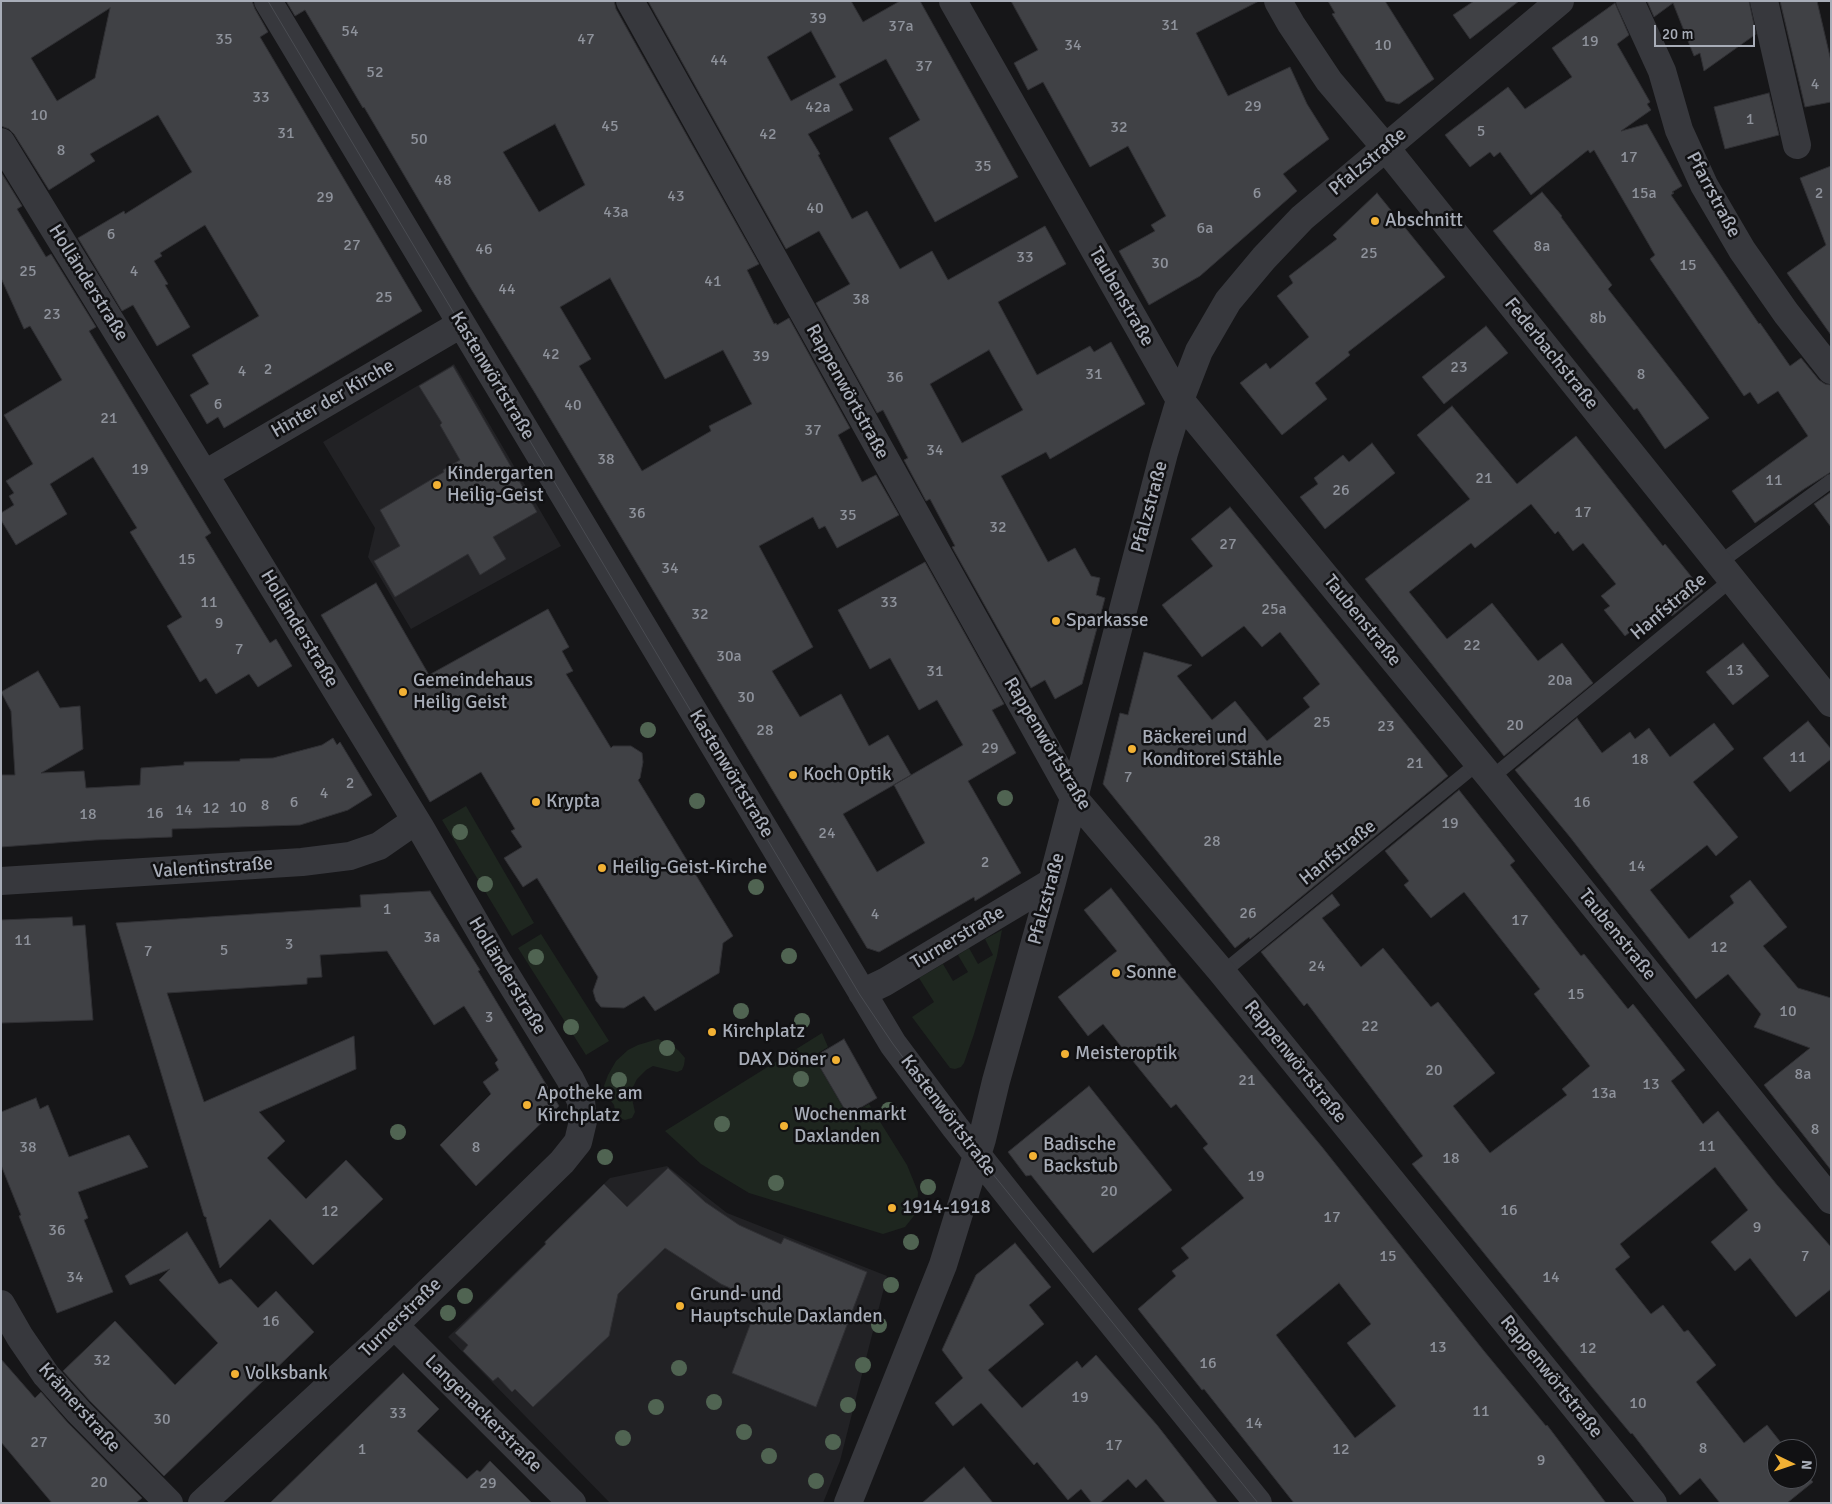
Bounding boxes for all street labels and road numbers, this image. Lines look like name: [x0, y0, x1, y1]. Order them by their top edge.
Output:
street label: Pfalzstraße: [1325, 123, 1411, 201]
street label: Pfarrstraße: [1681, 148, 1745, 242]
street label: Holländerstraße: [43, 221, 133, 345]
street label: Taubenstraße: [1083, 243, 1159, 351]
street label: Federbachstraße: [1499, 294, 1603, 414]
street label: Kastenwörtstraße: [445, 308, 539, 444]
street label: Rappenwörtstraße: [800, 320, 894, 464]
street label: Hinter der Kirche: [267, 355, 399, 443]
street label: Pfalzstraße: [1127, 459, 1173, 555]
street label: Holländerstraße: [255, 566, 343, 692]
street label: Hanfstraße: [1626, 569, 1712, 645]
street label: Taubenstraße: [1318, 571, 1406, 671]
street label: Rappenwörtstraße: [998, 673, 1096, 815]
street label: Kastenwörtstraße: [684, 706, 778, 842]
street label: Hanfstraße: [1295, 815, 1381, 891]
street label: Pfalzstraße: [1024, 851, 1070, 947]
street label: Valentinstraße: [152, 852, 274, 884]
street label: Taubenstraße: [1573, 885, 1661, 985]
street label: Turnerstraße: [907, 901, 1009, 975]
street label: Holländerstraße: [463, 913, 551, 1039]
street label: Rappenwörtstraße: [1239, 996, 1351, 1128]
street label: Kastenwörtstraße: [895, 1051, 1001, 1181]
street label: Turnerstraße: [355, 1273, 447, 1363]
street label: Rappenwörtstraße: [1495, 1311, 1607, 1443]
street label: Langenackerstraße: [420, 1351, 546, 1477]
street label: Krämerstraße: [33, 1359, 125, 1457]

